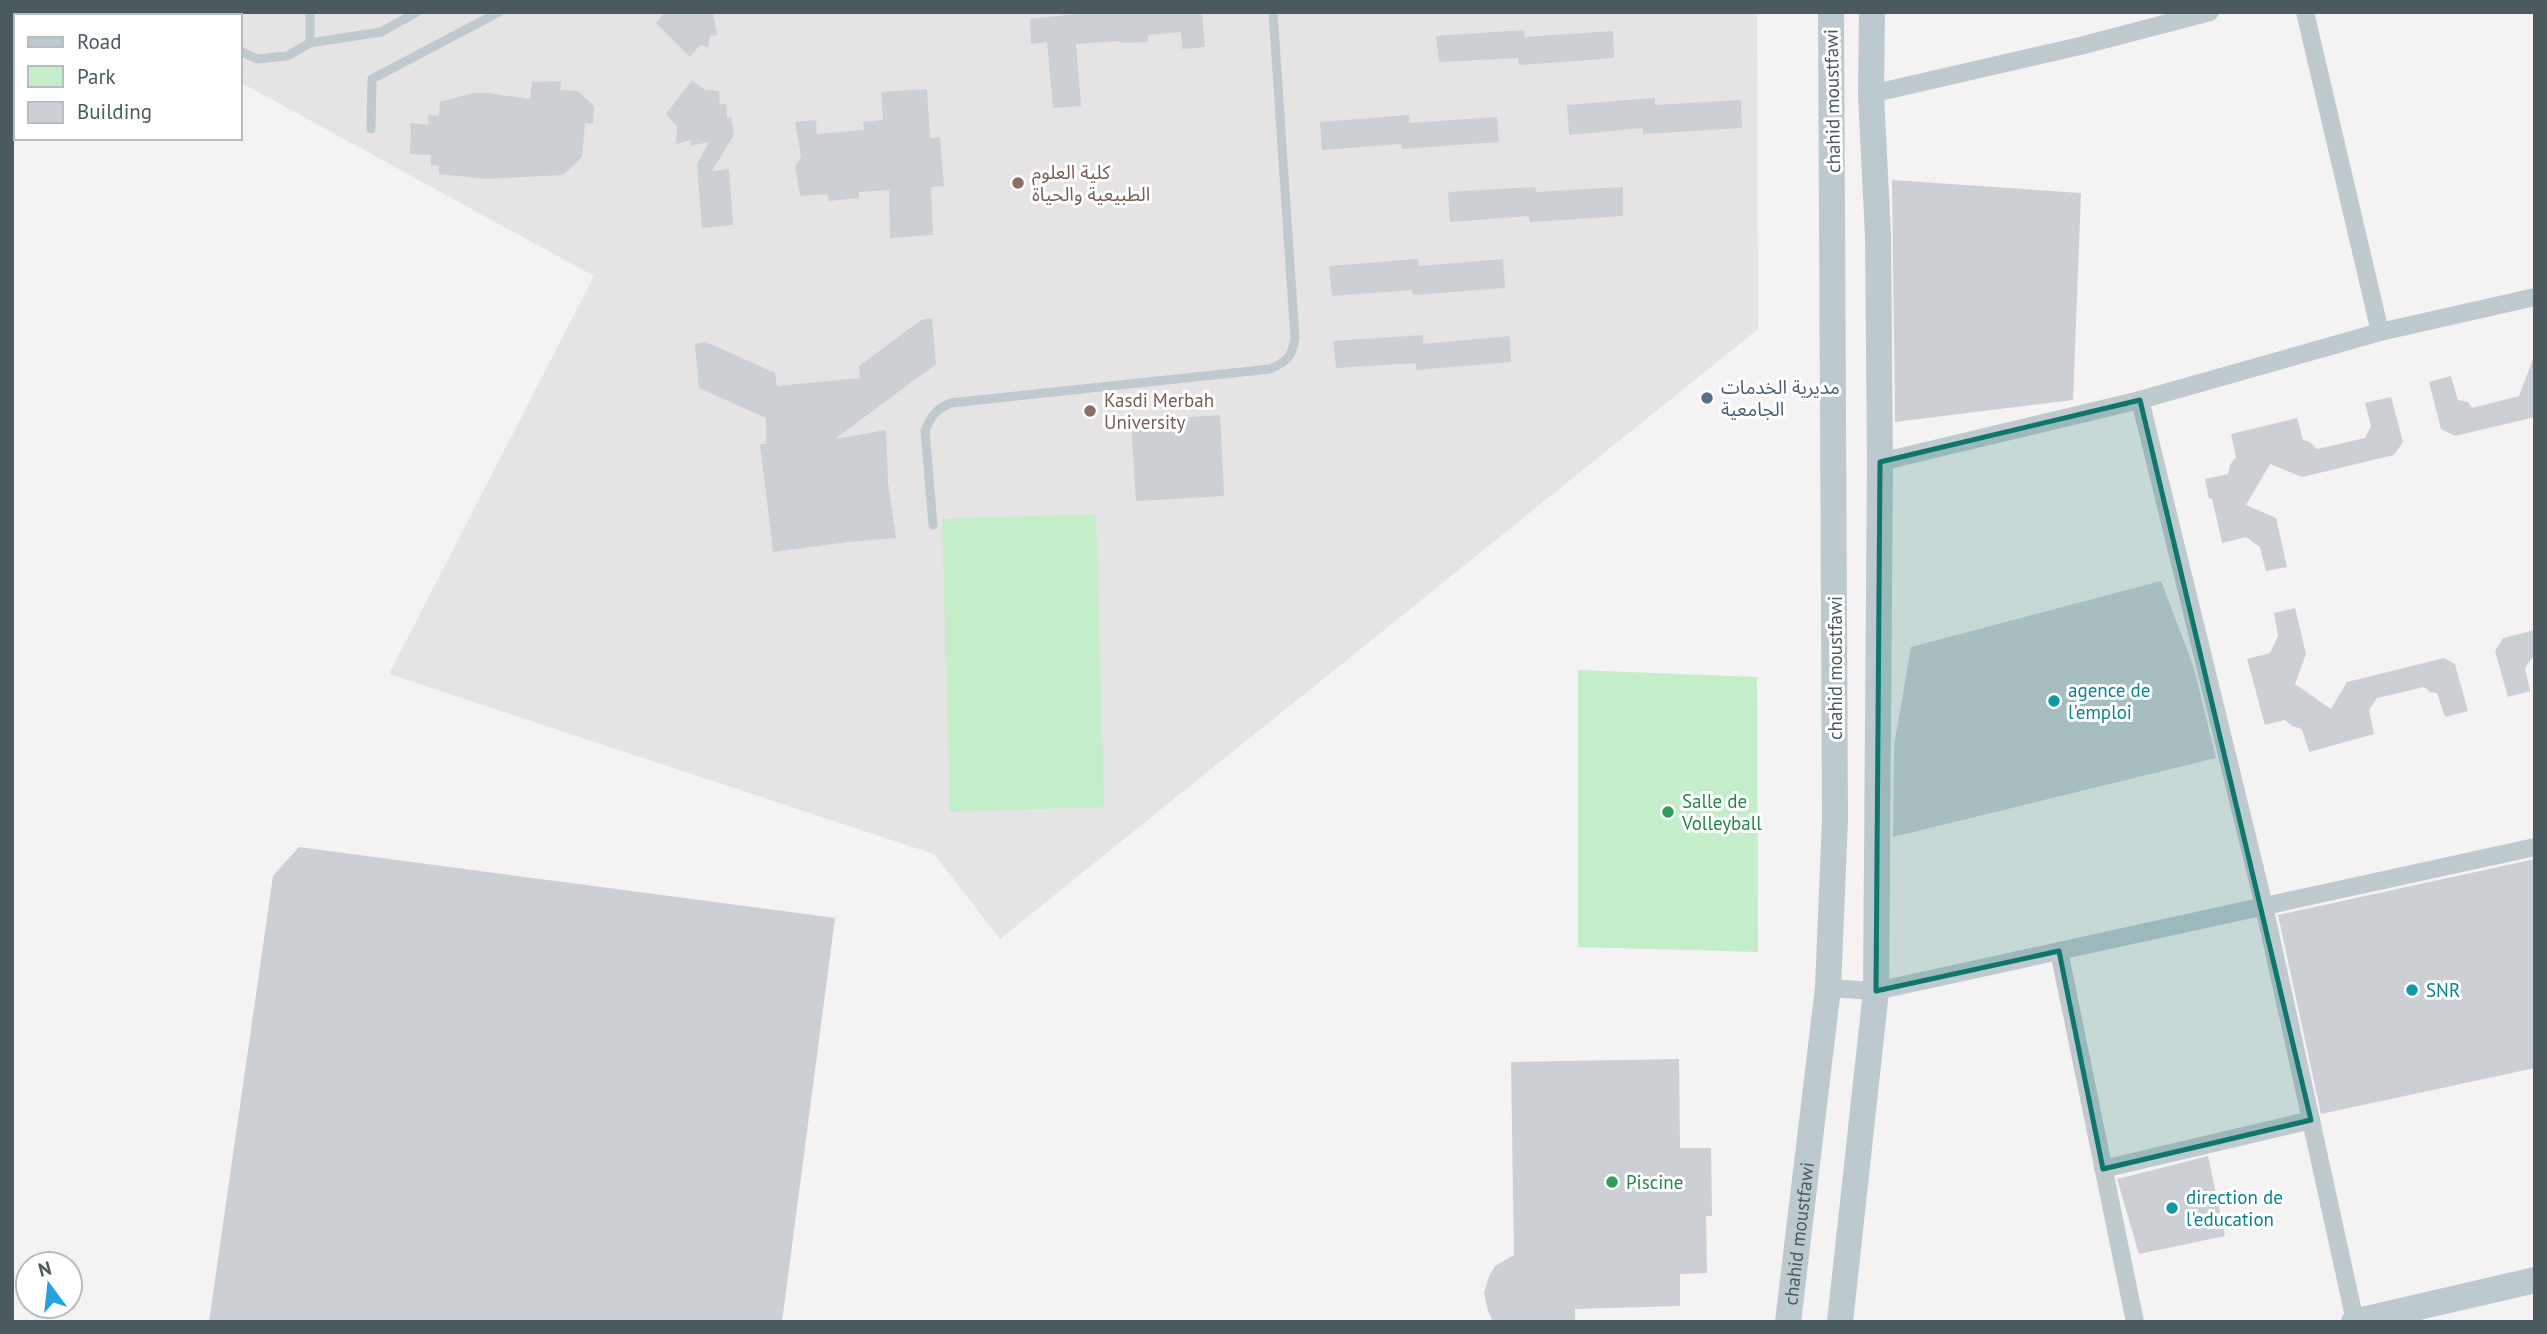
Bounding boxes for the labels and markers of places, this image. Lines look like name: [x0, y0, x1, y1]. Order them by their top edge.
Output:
place label: كلية العلوم الطبيعية والحياة: [1032, 160, 1150, 206]
marker: كلية العلوم الطبيعية والحياة: [1010, 175, 1026, 191]
place label: مديرية الخدمات الجامعية: [1721, 375, 1840, 421]
place label: Kasdi Merbah University: [1104, 388, 1214, 434]
marker: مديرية الخدمات الجامعية: [1699, 390, 1715, 406]
marker: Kasdi Merbah University: [1082, 403, 1098, 419]
place label: agence de l'emploi: [2068, 678, 2150, 724]
marker: agence de l'emploi: [2046, 693, 2062, 709]
place label: Salle de Volleyball: [1681, 789, 1762, 835]
marker: Salle de Volleyball: [1660, 804, 1676, 820]
place label: SNR: [2426, 978, 2460, 1002]
marker: SNR: [2404, 982, 2420, 998]
place label: Piscine: [1626, 1170, 1683, 1194]
marker: Piscine: [1604, 1174, 1620, 1190]
place label: direction de l'education: [2186, 1185, 2283, 1231]
marker: direction de l'education: [2164, 1200, 2180, 1216]

